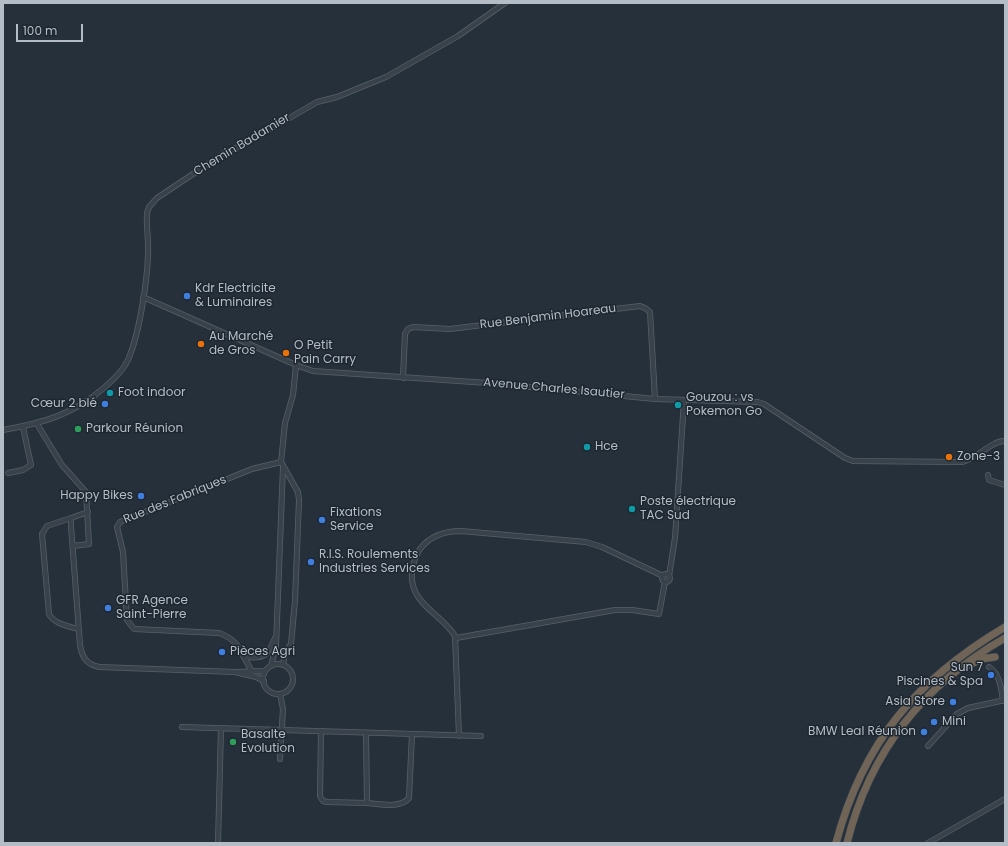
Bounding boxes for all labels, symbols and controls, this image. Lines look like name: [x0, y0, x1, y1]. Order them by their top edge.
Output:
scale bar: [18, 16, 85, 42]
text: 100 m: [23, 22, 57, 39]
street label: Chemin Badamier: [191, 111, 293, 179]
place label: Kdr Electricite & Luminaires: [195, 282, 276, 310]
marker: Kdr Electricite & Luminaires: [182, 291, 192, 301]
street label: Rue Benjamin Hoareau: [479, 301, 617, 333]
place label: Au Marché de Gros: [209, 330, 273, 358]
marker: Au Marché de Gros: [196, 339, 206, 349]
place label: O Petit Pain Carry: [294, 339, 356, 367]
marker: O Petit Pain Carry: [281, 348, 291, 358]
street label: Avenue Charles Isautier: [483, 376, 625, 402]
place label: Foot indoor: [118, 386, 186, 400]
marker: Foot indoor: [105, 388, 115, 398]
place label: Gouzou : vs Pokemon Go: [686, 391, 762, 419]
place label: Cœur 2 blé: [31, 397, 97, 411]
marker: Cœur 2 blé: [100, 399, 110, 409]
marker: Gouzou : vs Pokemon Go: [673, 400, 683, 410]
place label: Parkour Réunion: [86, 422, 183, 436]
marker: Parkour Réunion: [73, 424, 83, 434]
place label: Hce: [595, 440, 618, 454]
marker: Hce: [582, 442, 592, 452]
place label: Zone-3: [957, 450, 1000, 464]
marker: Zone-3: [944, 452, 954, 462]
street label: Rue des Fabriques: [121, 473, 229, 527]
place label: Happy Bikes: [60, 489, 133, 503]
marker: Happy Bikes: [136, 491, 146, 501]
place label: Poste électrique TAC Sud: [640, 495, 736, 523]
marker: Poste électrique TAC Sud: [627, 504, 637, 514]
place label: Fixations Service: [330, 506, 382, 534]
marker: Fixations Service: [317, 515, 327, 525]
place label: R.I.S. Roulements Industries Services: [319, 548, 430, 576]
marker: R.I.S. Roulements Industries Services: [306, 557, 316, 567]
place label: GFR Agence Saint-Pierre: [116, 594, 188, 622]
marker: GFR Agence Saint-Pierre: [103, 603, 113, 613]
place label: Pièces Agri: [230, 645, 295, 659]
marker: Pièces Agri: [217, 647, 227, 657]
place label: Sun 7 Piscines & Spa: [897, 661, 983, 689]
marker: Sun 7 Piscines & Spa: [986, 670, 996, 680]
place label: Asia Store: [885, 695, 945, 709]
marker: Asia Store: [948, 697, 958, 707]
place label: Mini: [942, 715, 966, 729]
marker: Mini: [929, 717, 939, 727]
place label: BMW Leal Réunion: [808, 725, 916, 739]
marker: BMW Leal Réunion: [919, 727, 929, 737]
place label: Basalte Evolution: [241, 728, 295, 756]
marker: Basalte Evolution: [228, 737, 238, 747]

